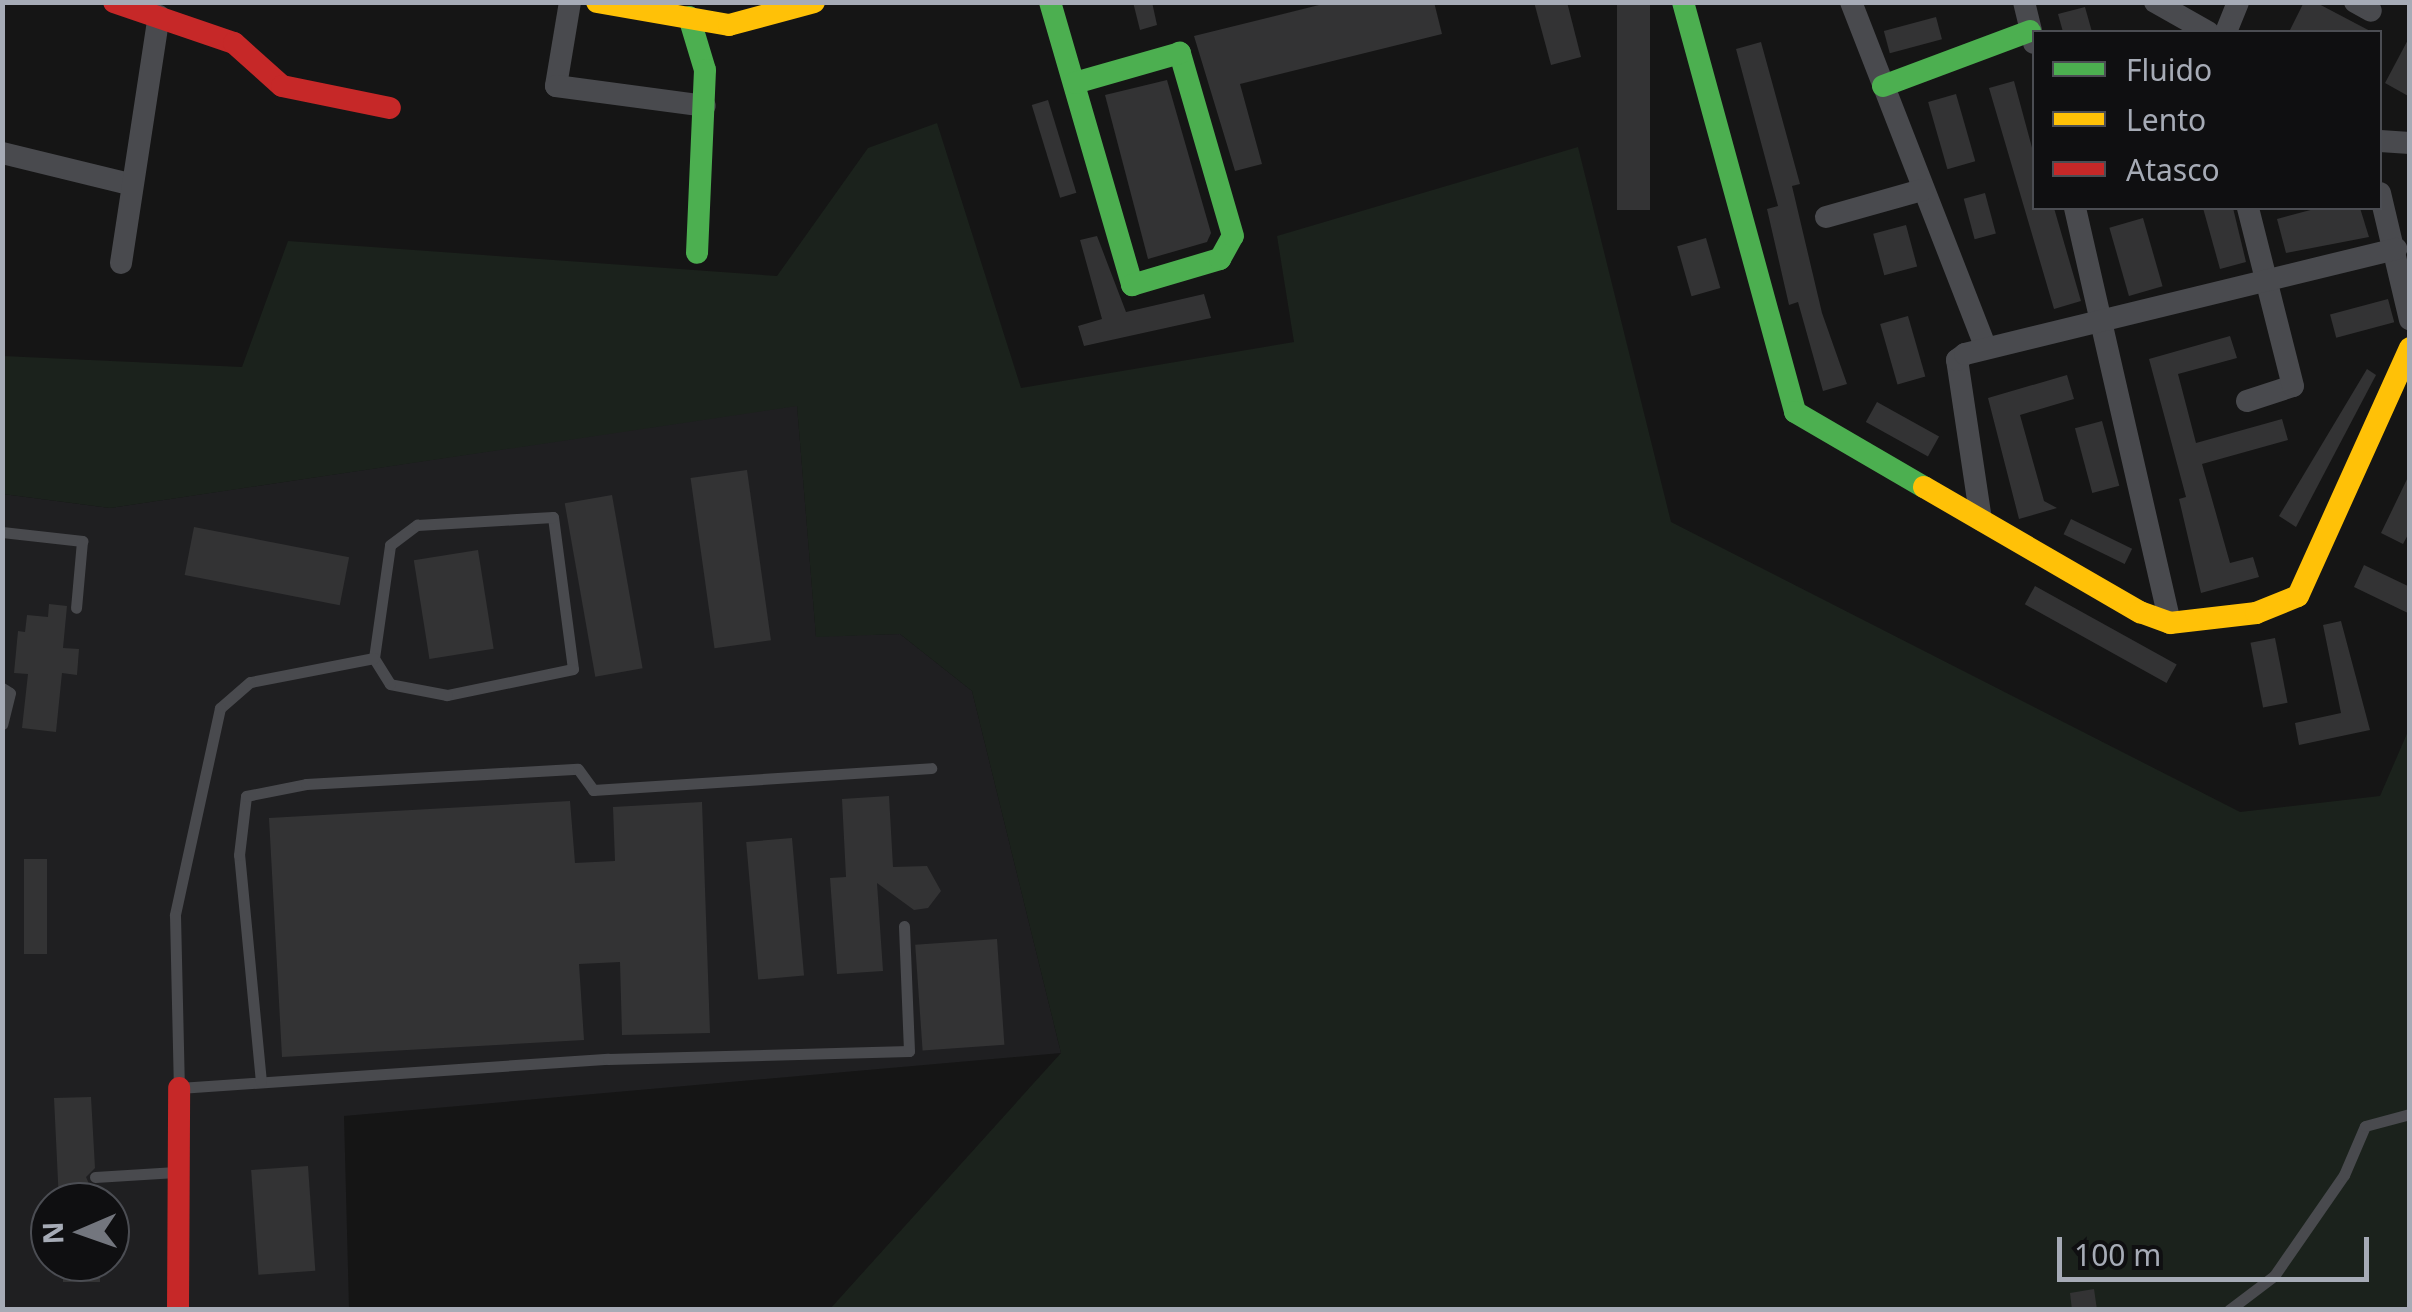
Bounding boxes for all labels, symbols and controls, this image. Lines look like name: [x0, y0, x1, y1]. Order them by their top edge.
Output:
legend: [2032, 30, 2382, 210]
text: Fluido: [2126, 49, 2212, 90]
text: Lento: [2126, 99, 2206, 140]
text: Atasco: [2126, 149, 2220, 190]
north arrow: [30, 1182, 130, 1282]
scale bar: [2062, 1217, 2374, 1279]
text: N: [33, 1221, 71, 1245]
text: 100 m: [2074, 1234, 2161, 1275]

